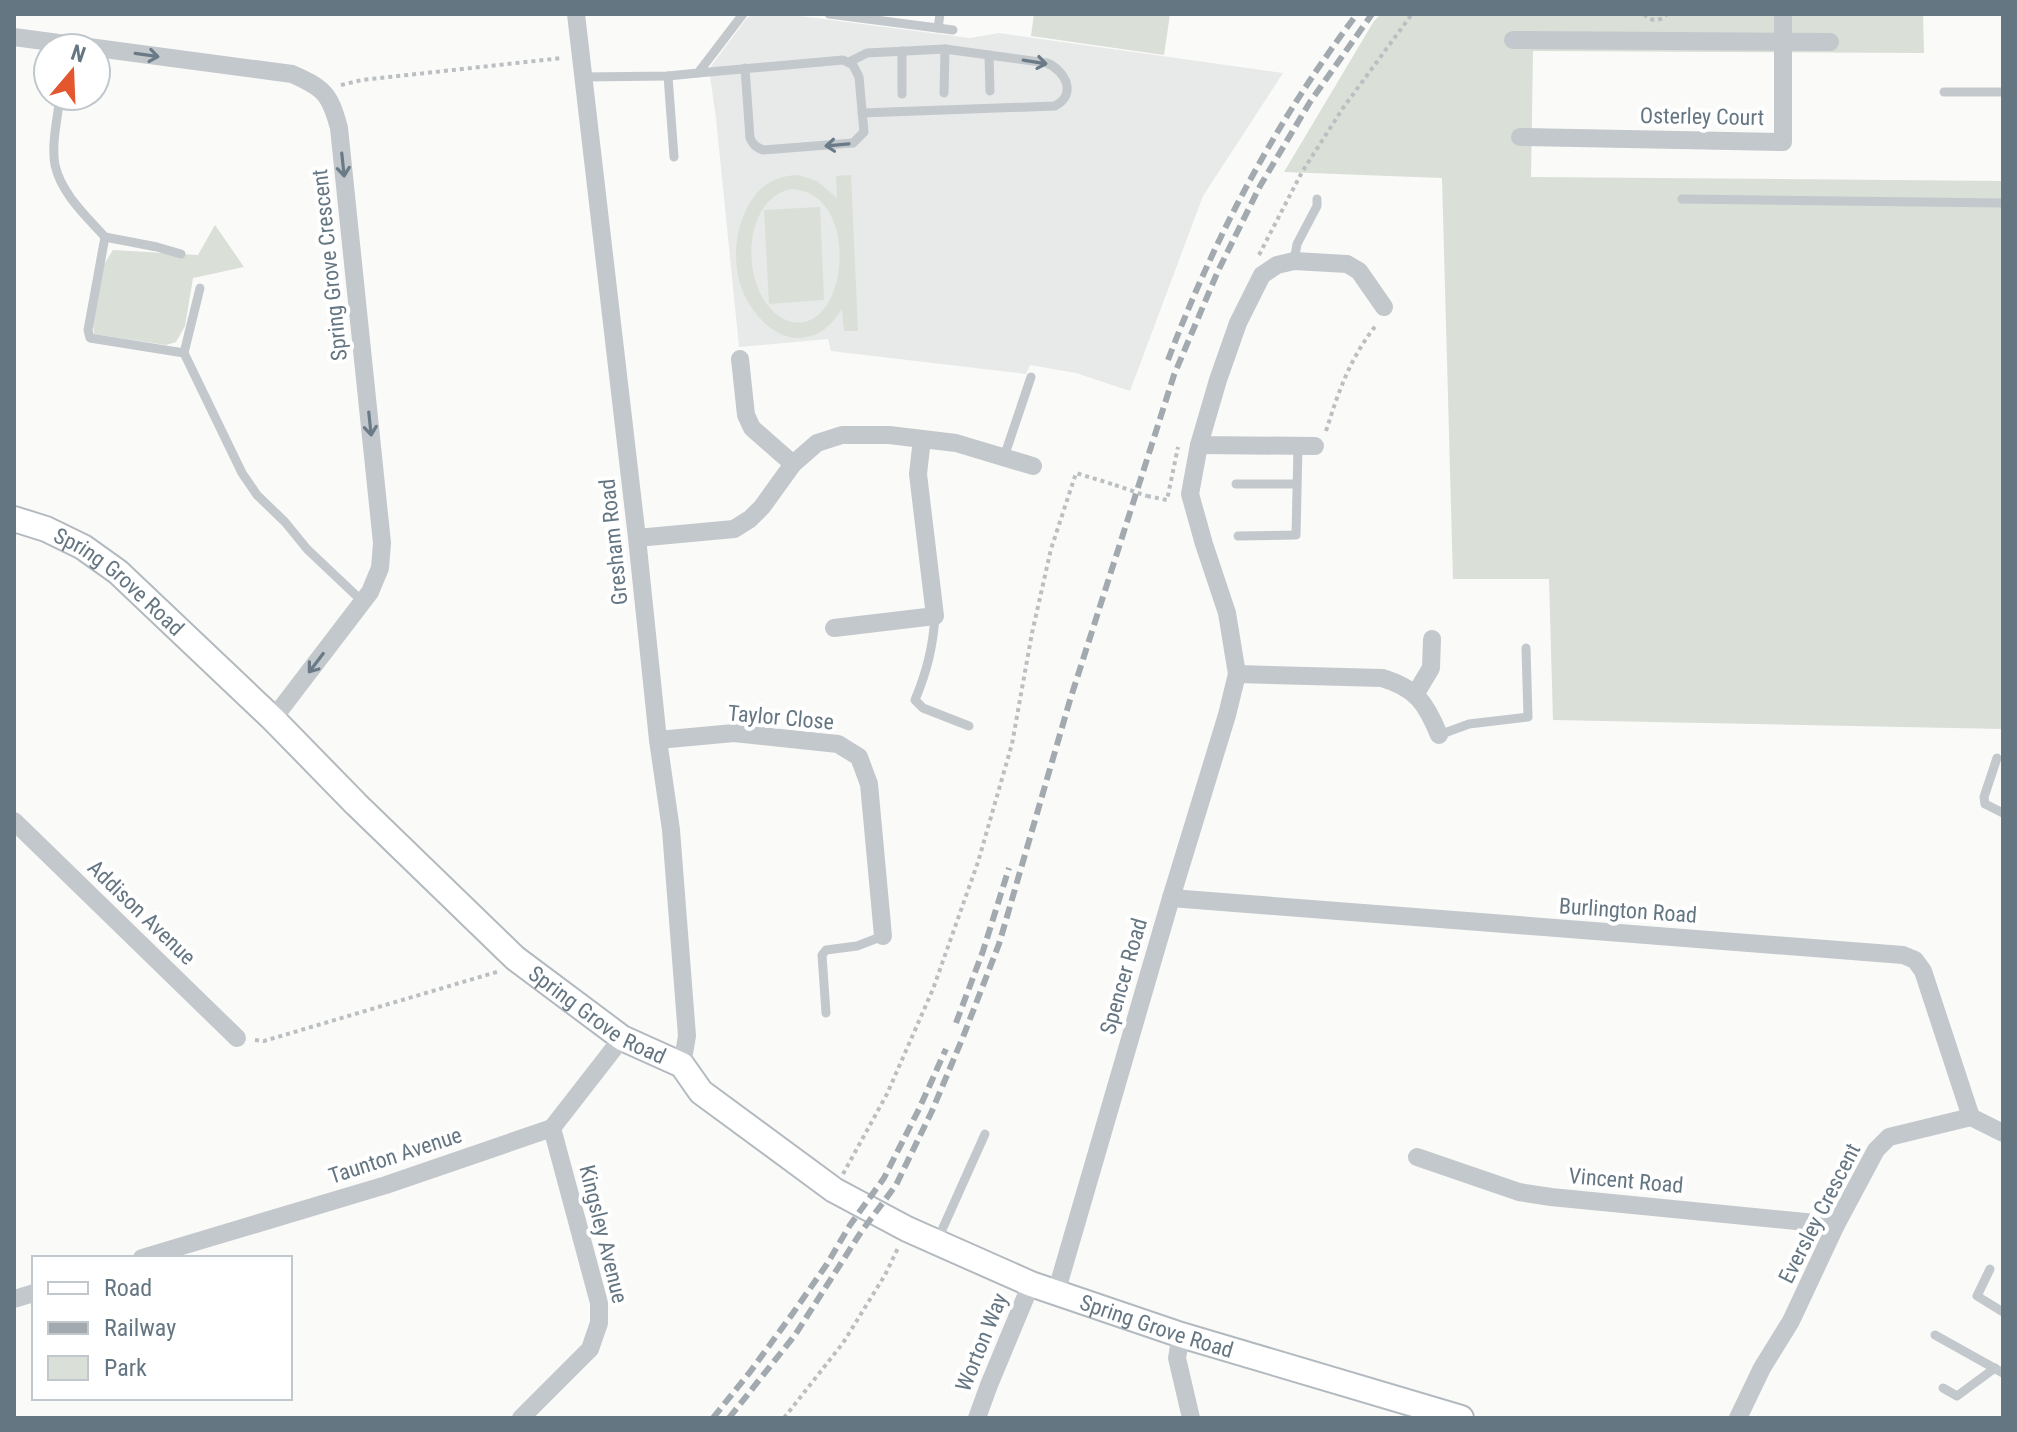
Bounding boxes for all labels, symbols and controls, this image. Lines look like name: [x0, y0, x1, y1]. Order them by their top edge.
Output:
north arrow: [32, 32, 112, 112]
text: N: [68, 40, 89, 68]
one-way arrow: [133, 47, 160, 62]
one-way arrow: [1022, 55, 1048, 70]
street label: Osterley Court: [1640, 103, 1764, 130]
one-way arrow: [824, 137, 851, 152]
one-way arrow: [335, 151, 350, 178]
street label: Spring Grove Crescent: [307, 168, 352, 362]
one-way arrow: [362, 410, 377, 437]
street label: Gresham Road: [594, 478, 633, 606]
street label: Spring Grove Road: [50, 523, 189, 641]
one-way arrow: [307, 651, 324, 673]
street label: Taylor Close: [727, 700, 835, 735]
street label: Addison Avenue: [83, 855, 201, 970]
street label: Burlington Road: [1558, 893, 1698, 928]
street label: Spencer Road: [1095, 915, 1152, 1037]
street label: Spring Grove Road: [524, 961, 670, 1069]
street label: Taunton Avenue: [325, 1122, 465, 1189]
street label: Eversley Crescent: [1773, 1139, 1865, 1287]
street label: Kingsley Avenue: [574, 1163, 633, 1306]
street label: Vincent Road: [1568, 1163, 1684, 1198]
legend: [32, 1256, 292, 1400]
text: Road: [104, 1274, 152, 1302]
street label: Worton Way: [950, 1289, 1012, 1395]
street label: Spring Grove Road: [1077, 1290, 1236, 1363]
text: Railway: [104, 1314, 176, 1342]
text: Park: [104, 1354, 147, 1382]

